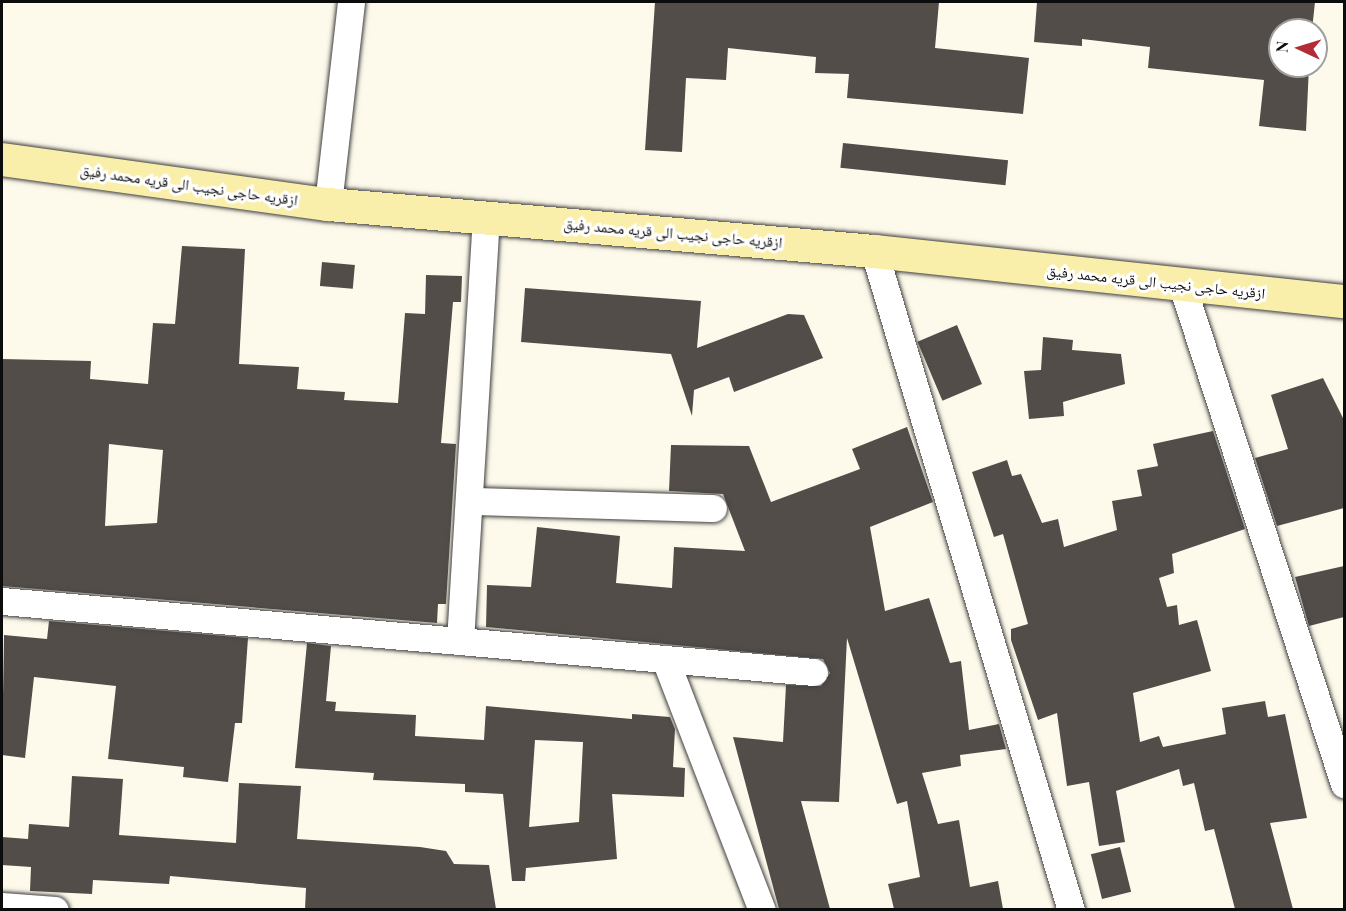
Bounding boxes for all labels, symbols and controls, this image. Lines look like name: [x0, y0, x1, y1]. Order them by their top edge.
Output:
north arrow: [1268, 18, 1328, 78]
text: N: [1271, 40, 1292, 53]
street label: ازقریه حاجی نجیب الی قریه محمد رفیق: [79, 161, 299, 209]
street label: ازقریه حاجی نجیب الی قریه محمد رفیق: [563, 214, 783, 252]
street label: ازقریه حاجی نجیب الی قریه محمد رفیق: [1046, 262, 1266, 302]

